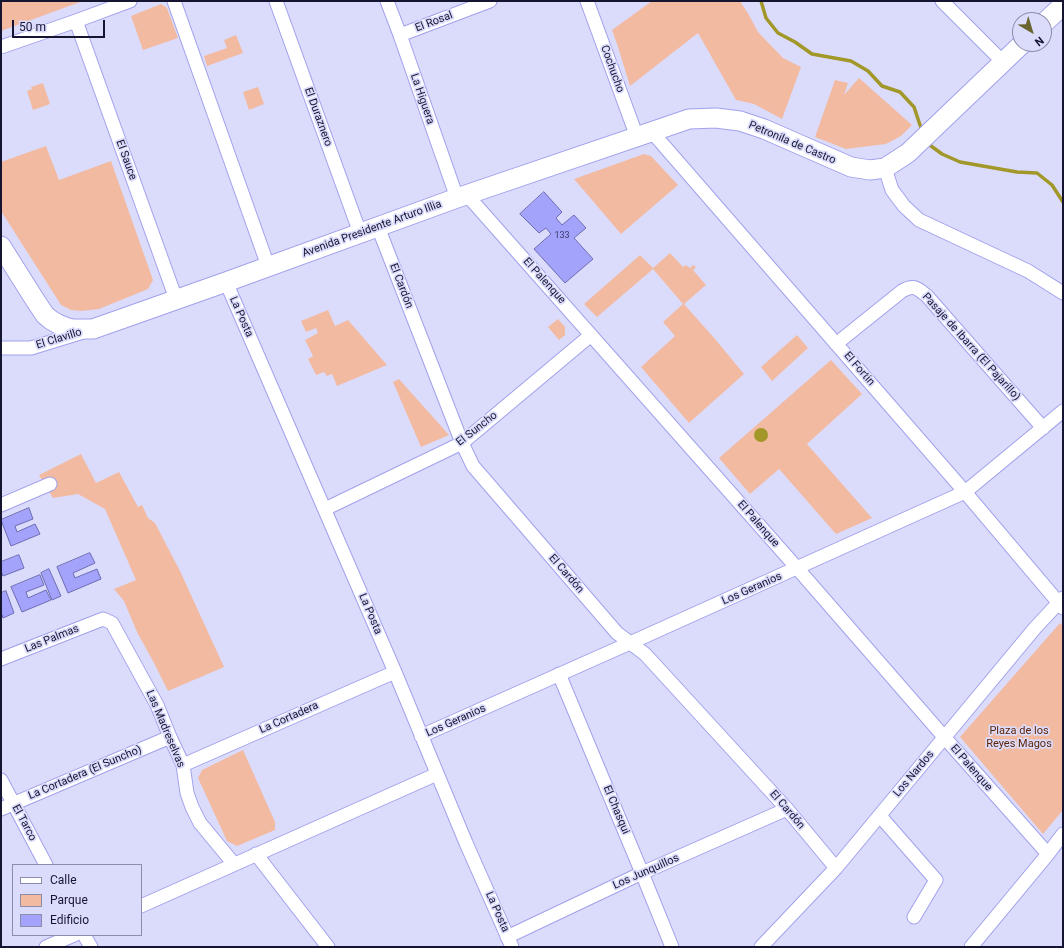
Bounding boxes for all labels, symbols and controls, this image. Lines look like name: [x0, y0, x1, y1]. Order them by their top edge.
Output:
street label: El Rosal: [413, 9, 455, 35]
scale bar: [14, 12, 107, 38]
north arrow: [1012, 12, 1052, 52]
text: 50 m: [19, 20, 46, 34]
text: N: [1032, 34, 1046, 49]
street label: Cochucho: [597, 44, 627, 94]
street label: La Higuera: [407, 72, 437, 126]
street label: El Duraznero: [301, 86, 335, 148]
street label: Petronila de Castro: [746, 119, 838, 167]
street label: El Sauce: [113, 138, 139, 182]
street label: Avenida Presidente Arturo Illia: [301, 198, 443, 260]
house number: 133: [554, 231, 570, 241]
street label: El Palenque: [520, 255, 568, 307]
street label: El Cardón: [386, 262, 416, 310]
street label: Pasaje de Ibarra (El Pajarillo): [919, 290, 1023, 404]
street label: La Posta: [226, 295, 256, 339]
street label: El Clavillo: [35, 326, 83, 352]
street label: El Fortin: [841, 349, 877, 389]
street label: El Suncho: [454, 409, 500, 449]
street label: El Palenque: [734, 498, 782, 550]
street label: El Cardón: [546, 552, 586, 596]
street label: Los Geranios: [720, 570, 784, 608]
street label: La Posta: [356, 592, 384, 636]
street label: Las Palmas: [23, 622, 81, 656]
street label: Las Madreselvas: [143, 688, 187, 770]
street label: La Cortadera: [257, 699, 321, 737]
street label: Los Geranios: [424, 702, 488, 740]
park label: Plaza de los Reyes Magos: [986, 724, 1052, 750]
street label: El Palenque: [947, 742, 995, 794]
street label: La Cortadera (El Suncho): [26, 743, 144, 803]
street label: Los Nardos: [891, 748, 937, 800]
street label: El Chasqui: [600, 784, 632, 836]
street label: El Cardón: [767, 788, 807, 832]
street label: El Tarco: [9, 803, 39, 843]
street label: Los Junquillos: [611, 852, 681, 892]
legend: [12, 864, 142, 936]
text: Calle: [50, 873, 77, 887]
street label: La Posta: [482, 890, 512, 934]
text: Parque: [50, 893, 88, 907]
text: Edificio: [50, 913, 89, 927]

